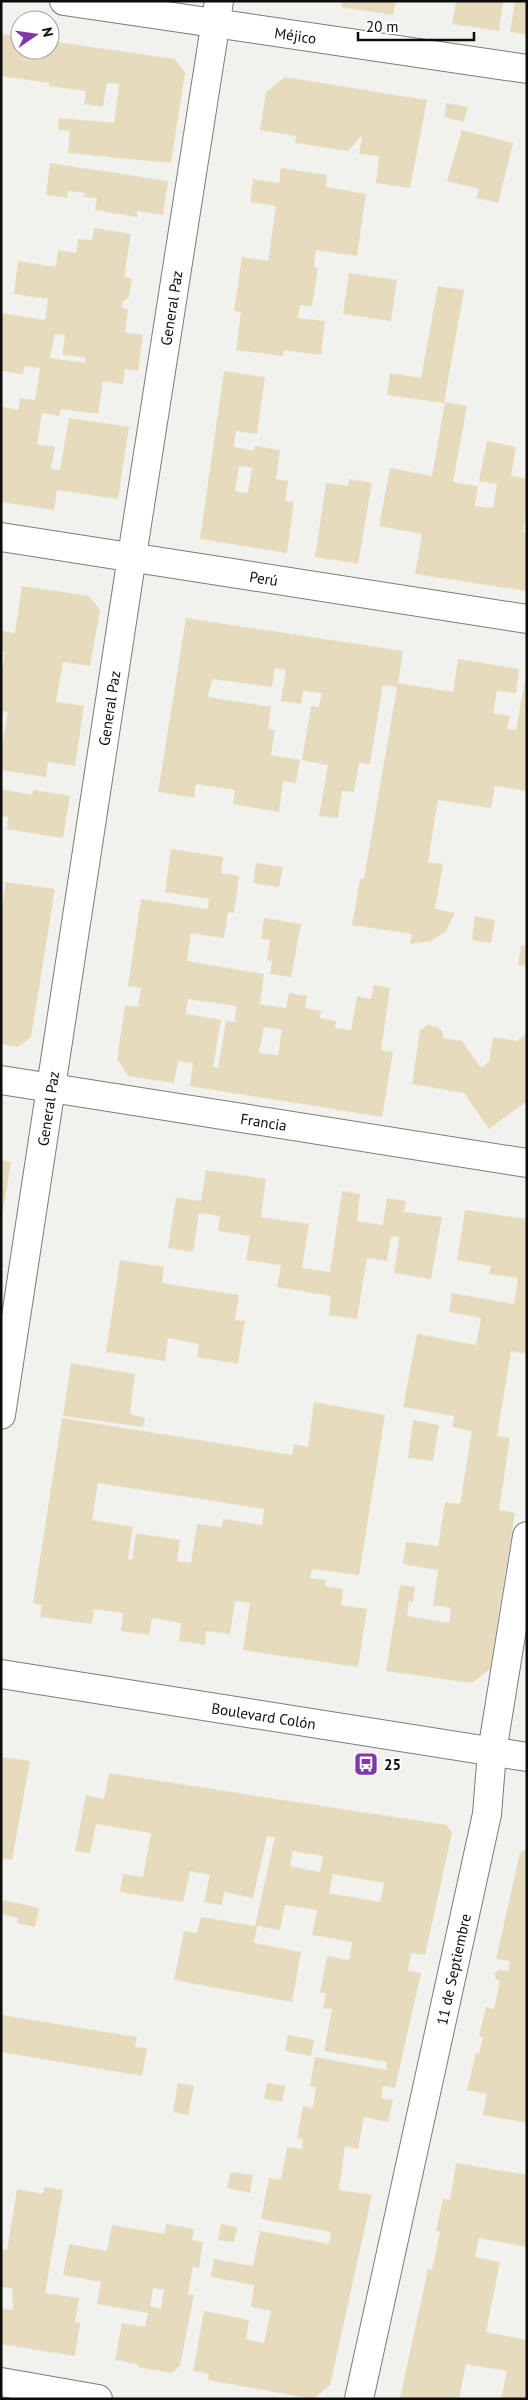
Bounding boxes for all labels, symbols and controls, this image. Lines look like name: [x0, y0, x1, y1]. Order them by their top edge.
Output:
north arrow: [10, 10, 60, 60]
scale bar: [358, 10, 474, 42]
text: 20 m: [366, 17, 399, 36]
street label: Méjico: [273, 23, 318, 47]
text: N: [38, 26, 57, 39]
street label: General Paz: [156, 269, 186, 347]
street label: Perú: [248, 566, 279, 590]
street label: General Paz: [94, 669, 124, 747]
street label: General Paz: [33, 1070, 63, 1147]
street label: Francia: [239, 1108, 288, 1134]
street label: Boulevard Colón: [210, 1698, 317, 1733]
bus stop icon: 25: [353, 1751, 379, 1777]
place label: 25: [384, 1755, 401, 1774]
street label: 11 de Septiembre: [432, 1912, 474, 2027]

